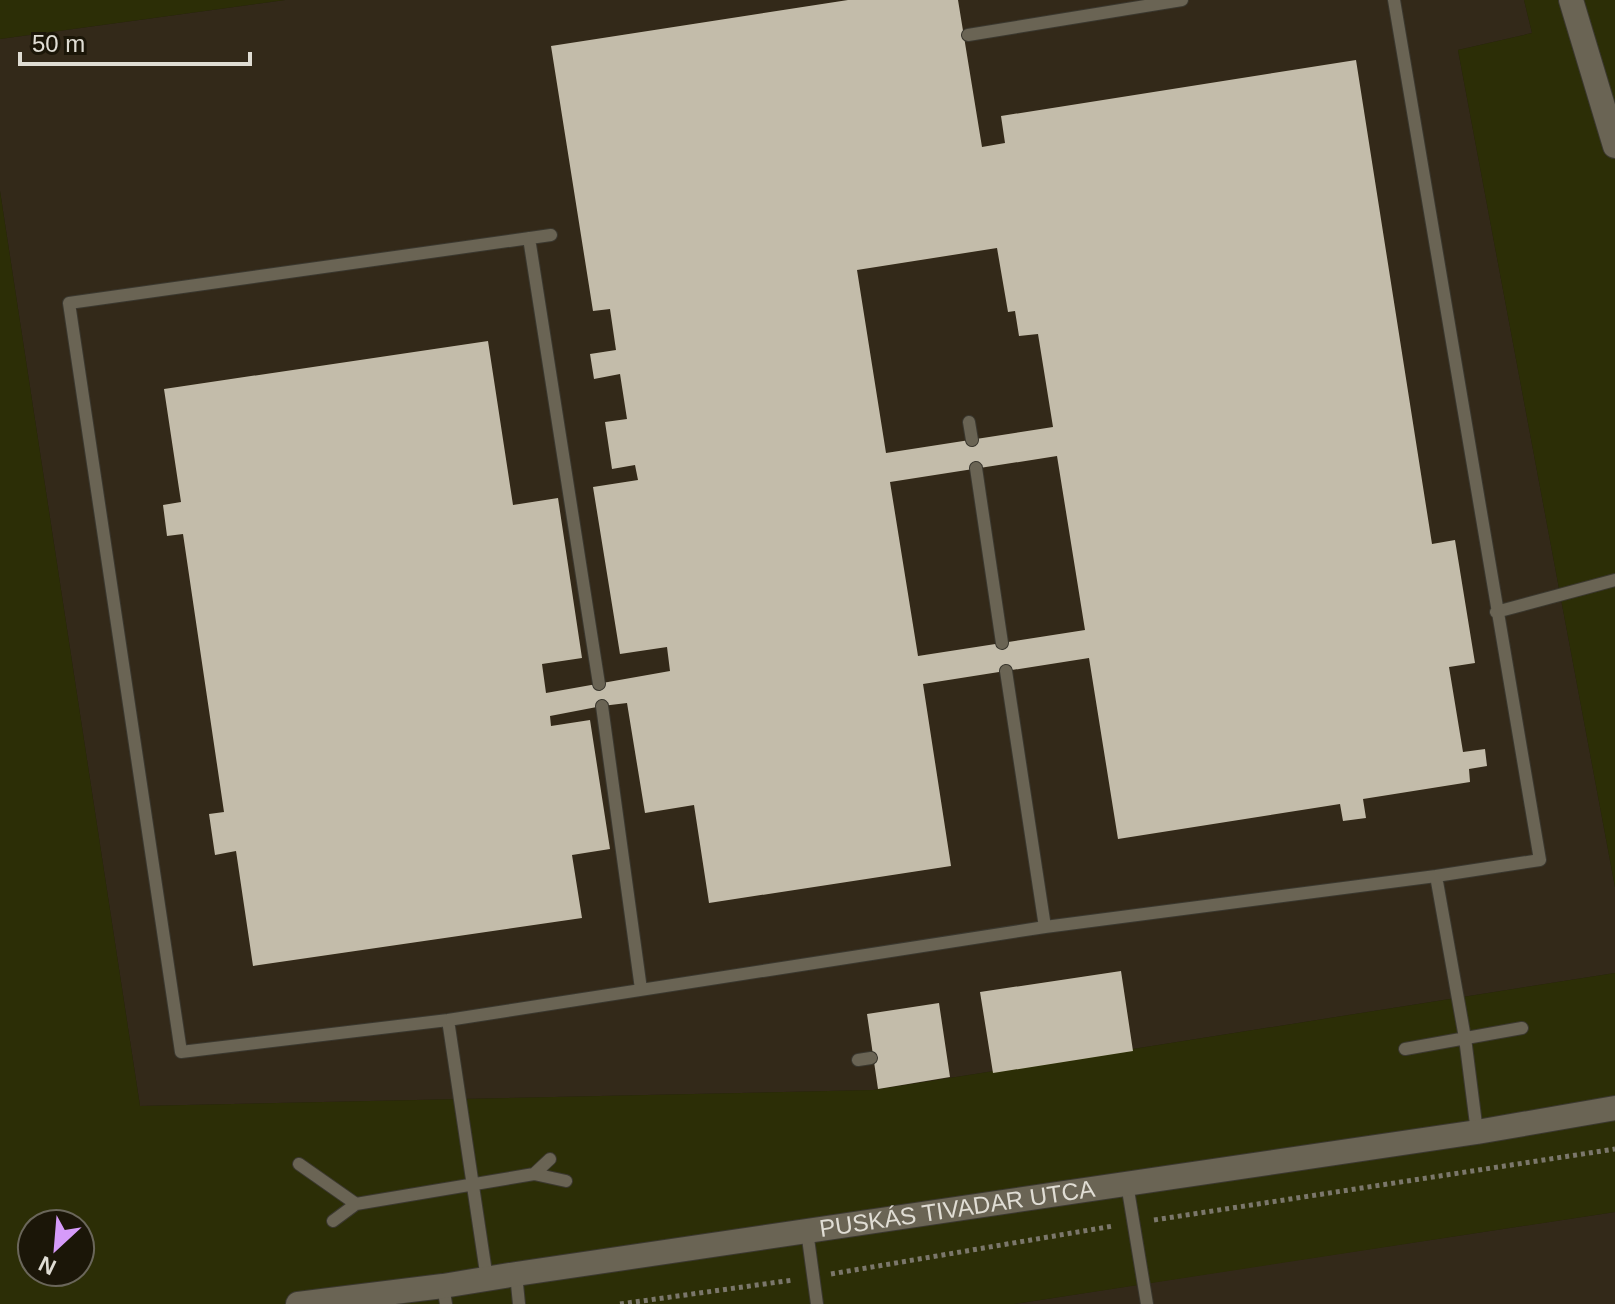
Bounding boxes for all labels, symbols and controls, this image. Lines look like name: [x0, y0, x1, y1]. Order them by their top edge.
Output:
scale bar: [20, 16, 250, 66]
text: 50 m: [32, 30, 85, 57]
street label: PUSKÁS TIVADAR UTCA: [818, 1175, 1097, 1242]
north arrow: [16, 1208, 96, 1288]
text: N: [35, 1251, 60, 1280]

